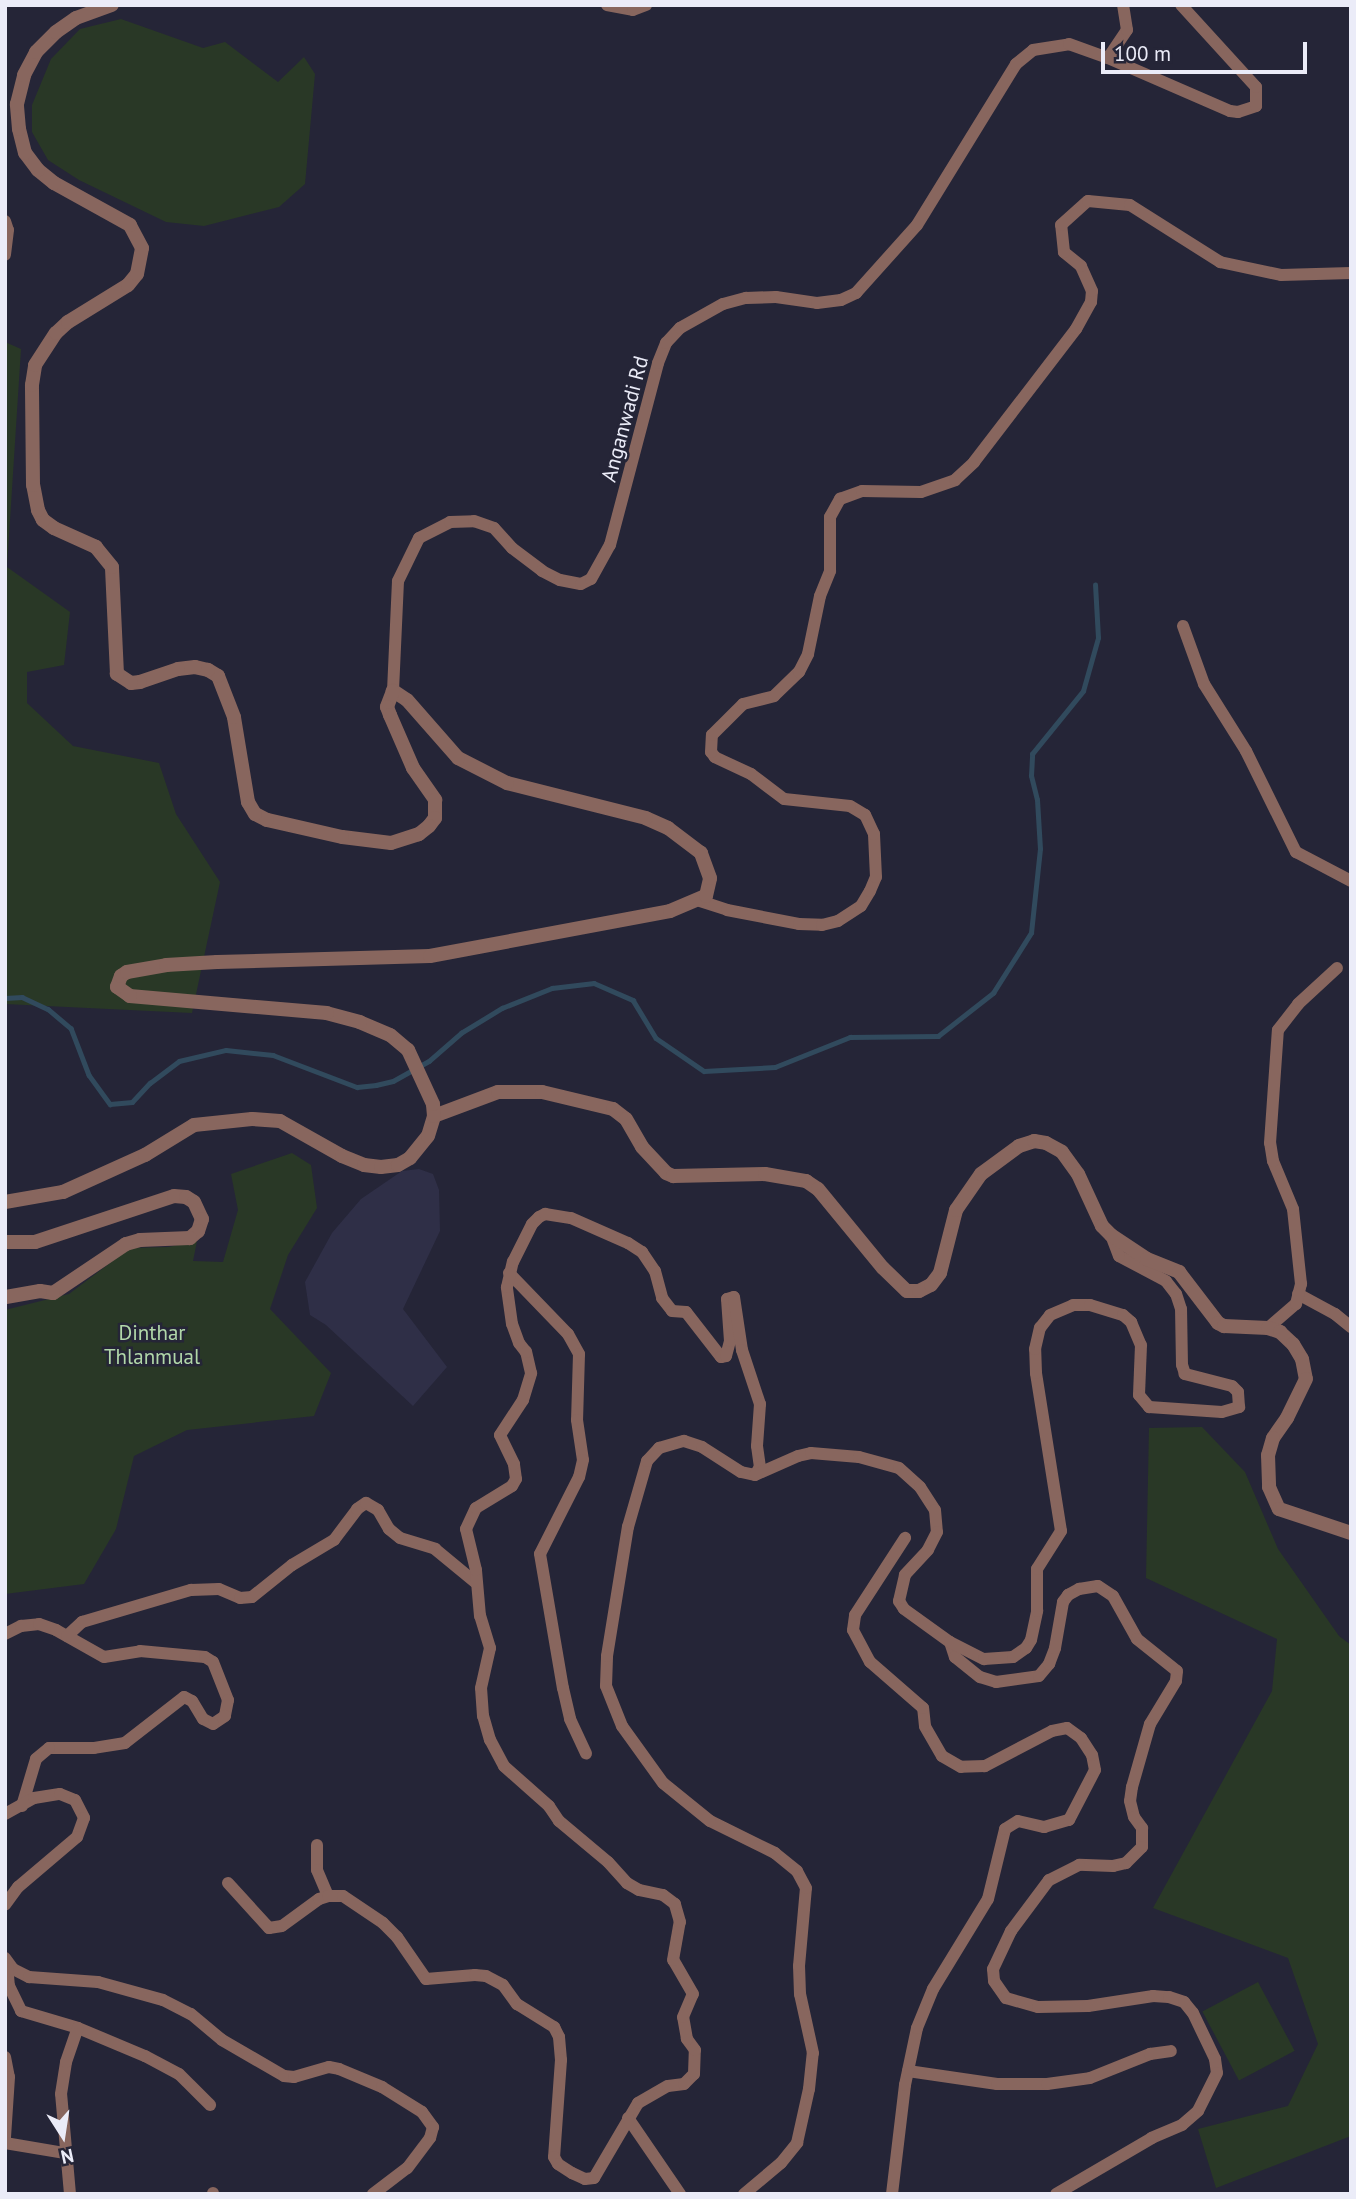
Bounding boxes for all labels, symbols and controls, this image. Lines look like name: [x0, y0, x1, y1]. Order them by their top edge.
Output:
scale bar: [1104, 28, 1310, 72]
text: 100 m: [1114, 40, 1171, 67]
street label: Anganwadi Rd: [596, 353, 654, 485]
park label: Dinthar Thlanmual: [104, 1320, 200, 1370]
north arrow: [28, 2101, 98, 2171]
text: N: [59, 2144, 76, 2170]

